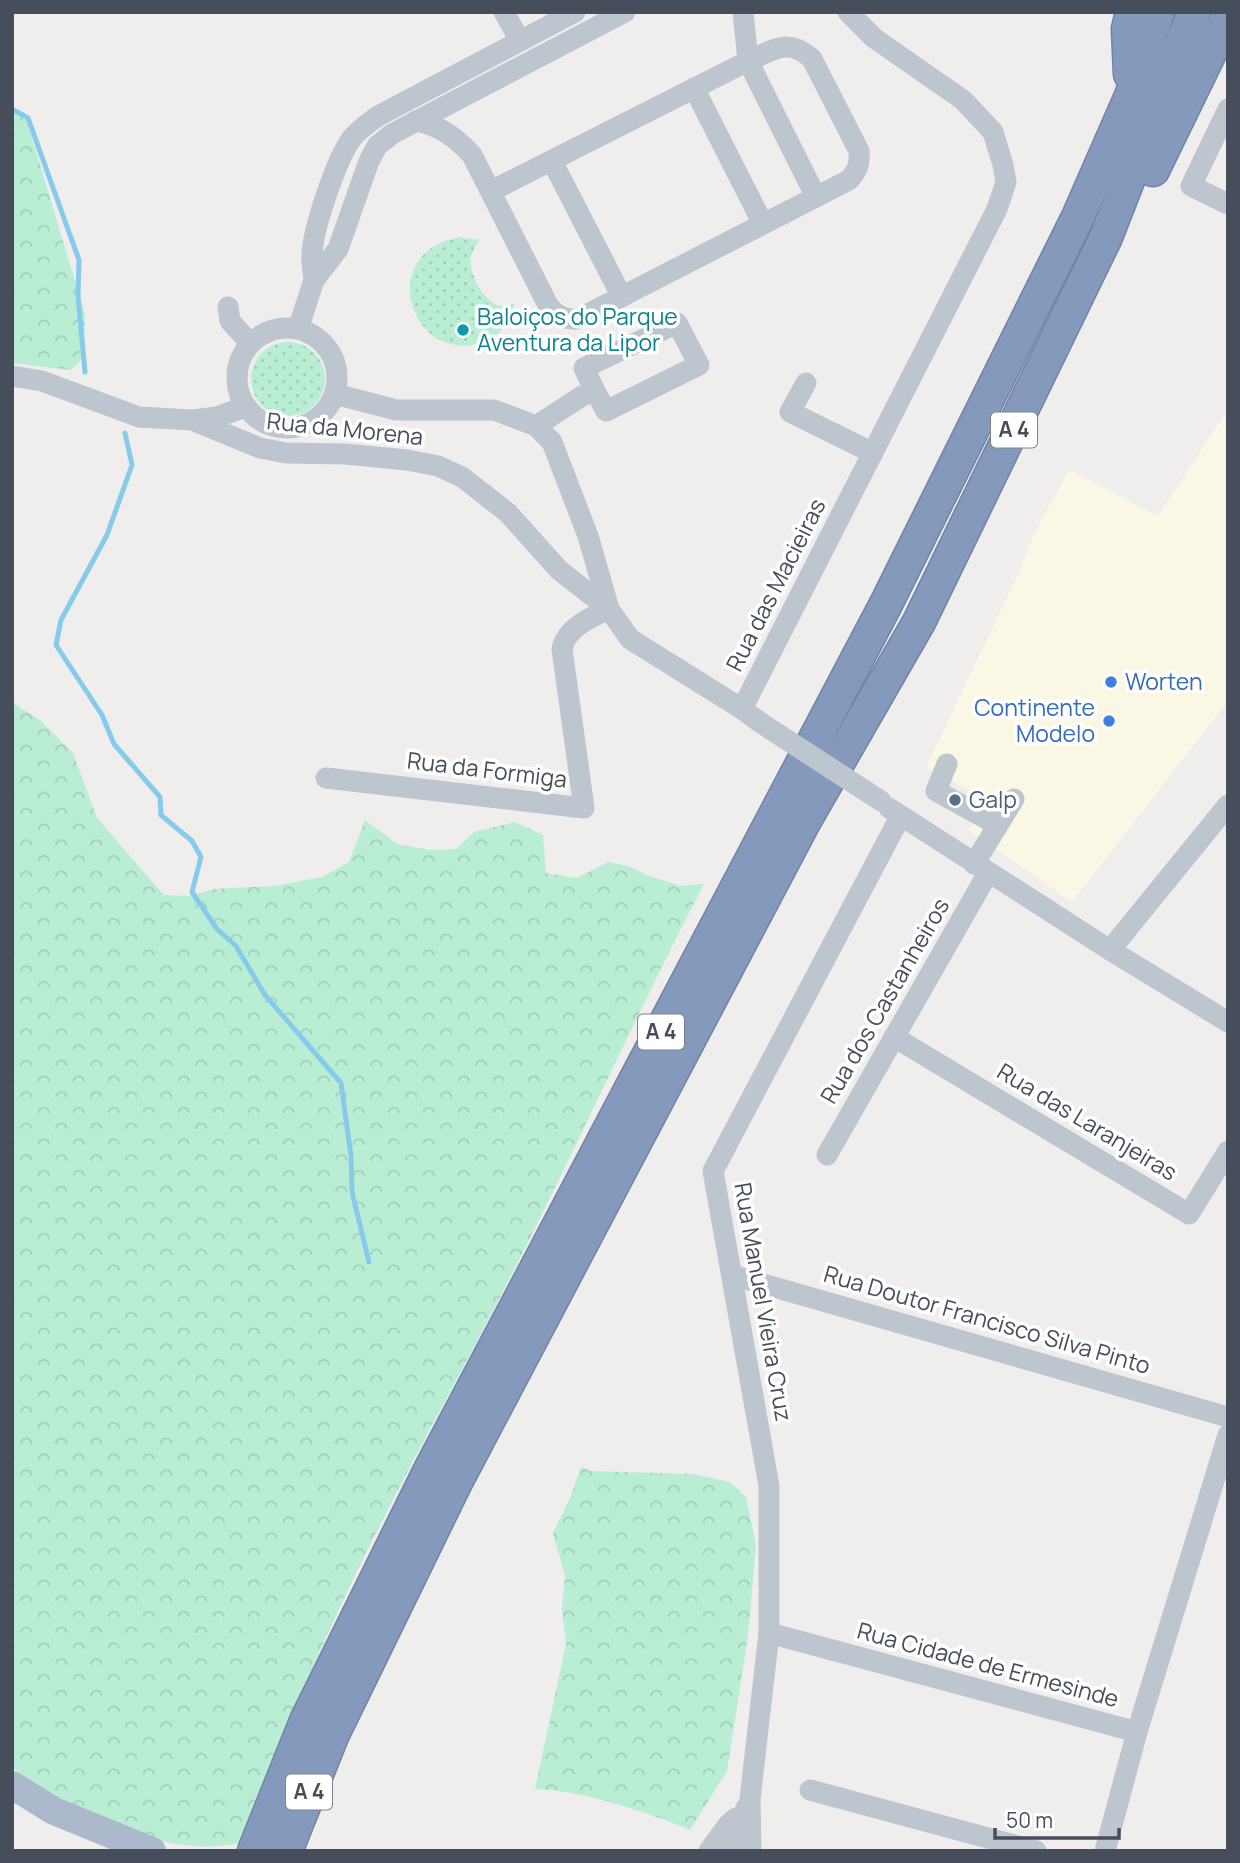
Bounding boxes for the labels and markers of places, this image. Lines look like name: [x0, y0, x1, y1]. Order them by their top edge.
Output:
place label: Baloiços do Parque Aventura da Lipor: [477, 300, 678, 358]
marker: Baloiços do Parque Aventura da Lipor: [455, 322, 471, 338]
place label: Worten: [1125, 665, 1203, 697]
marker: Worten: [1103, 674, 1119, 690]
place label: Continente Modelo: [974, 691, 1095, 749]
marker: Continente Modelo: [1101, 713, 1117, 729]
place label: Galp: [969, 783, 1017, 815]
marker: Galp: [947, 792, 963, 808]

